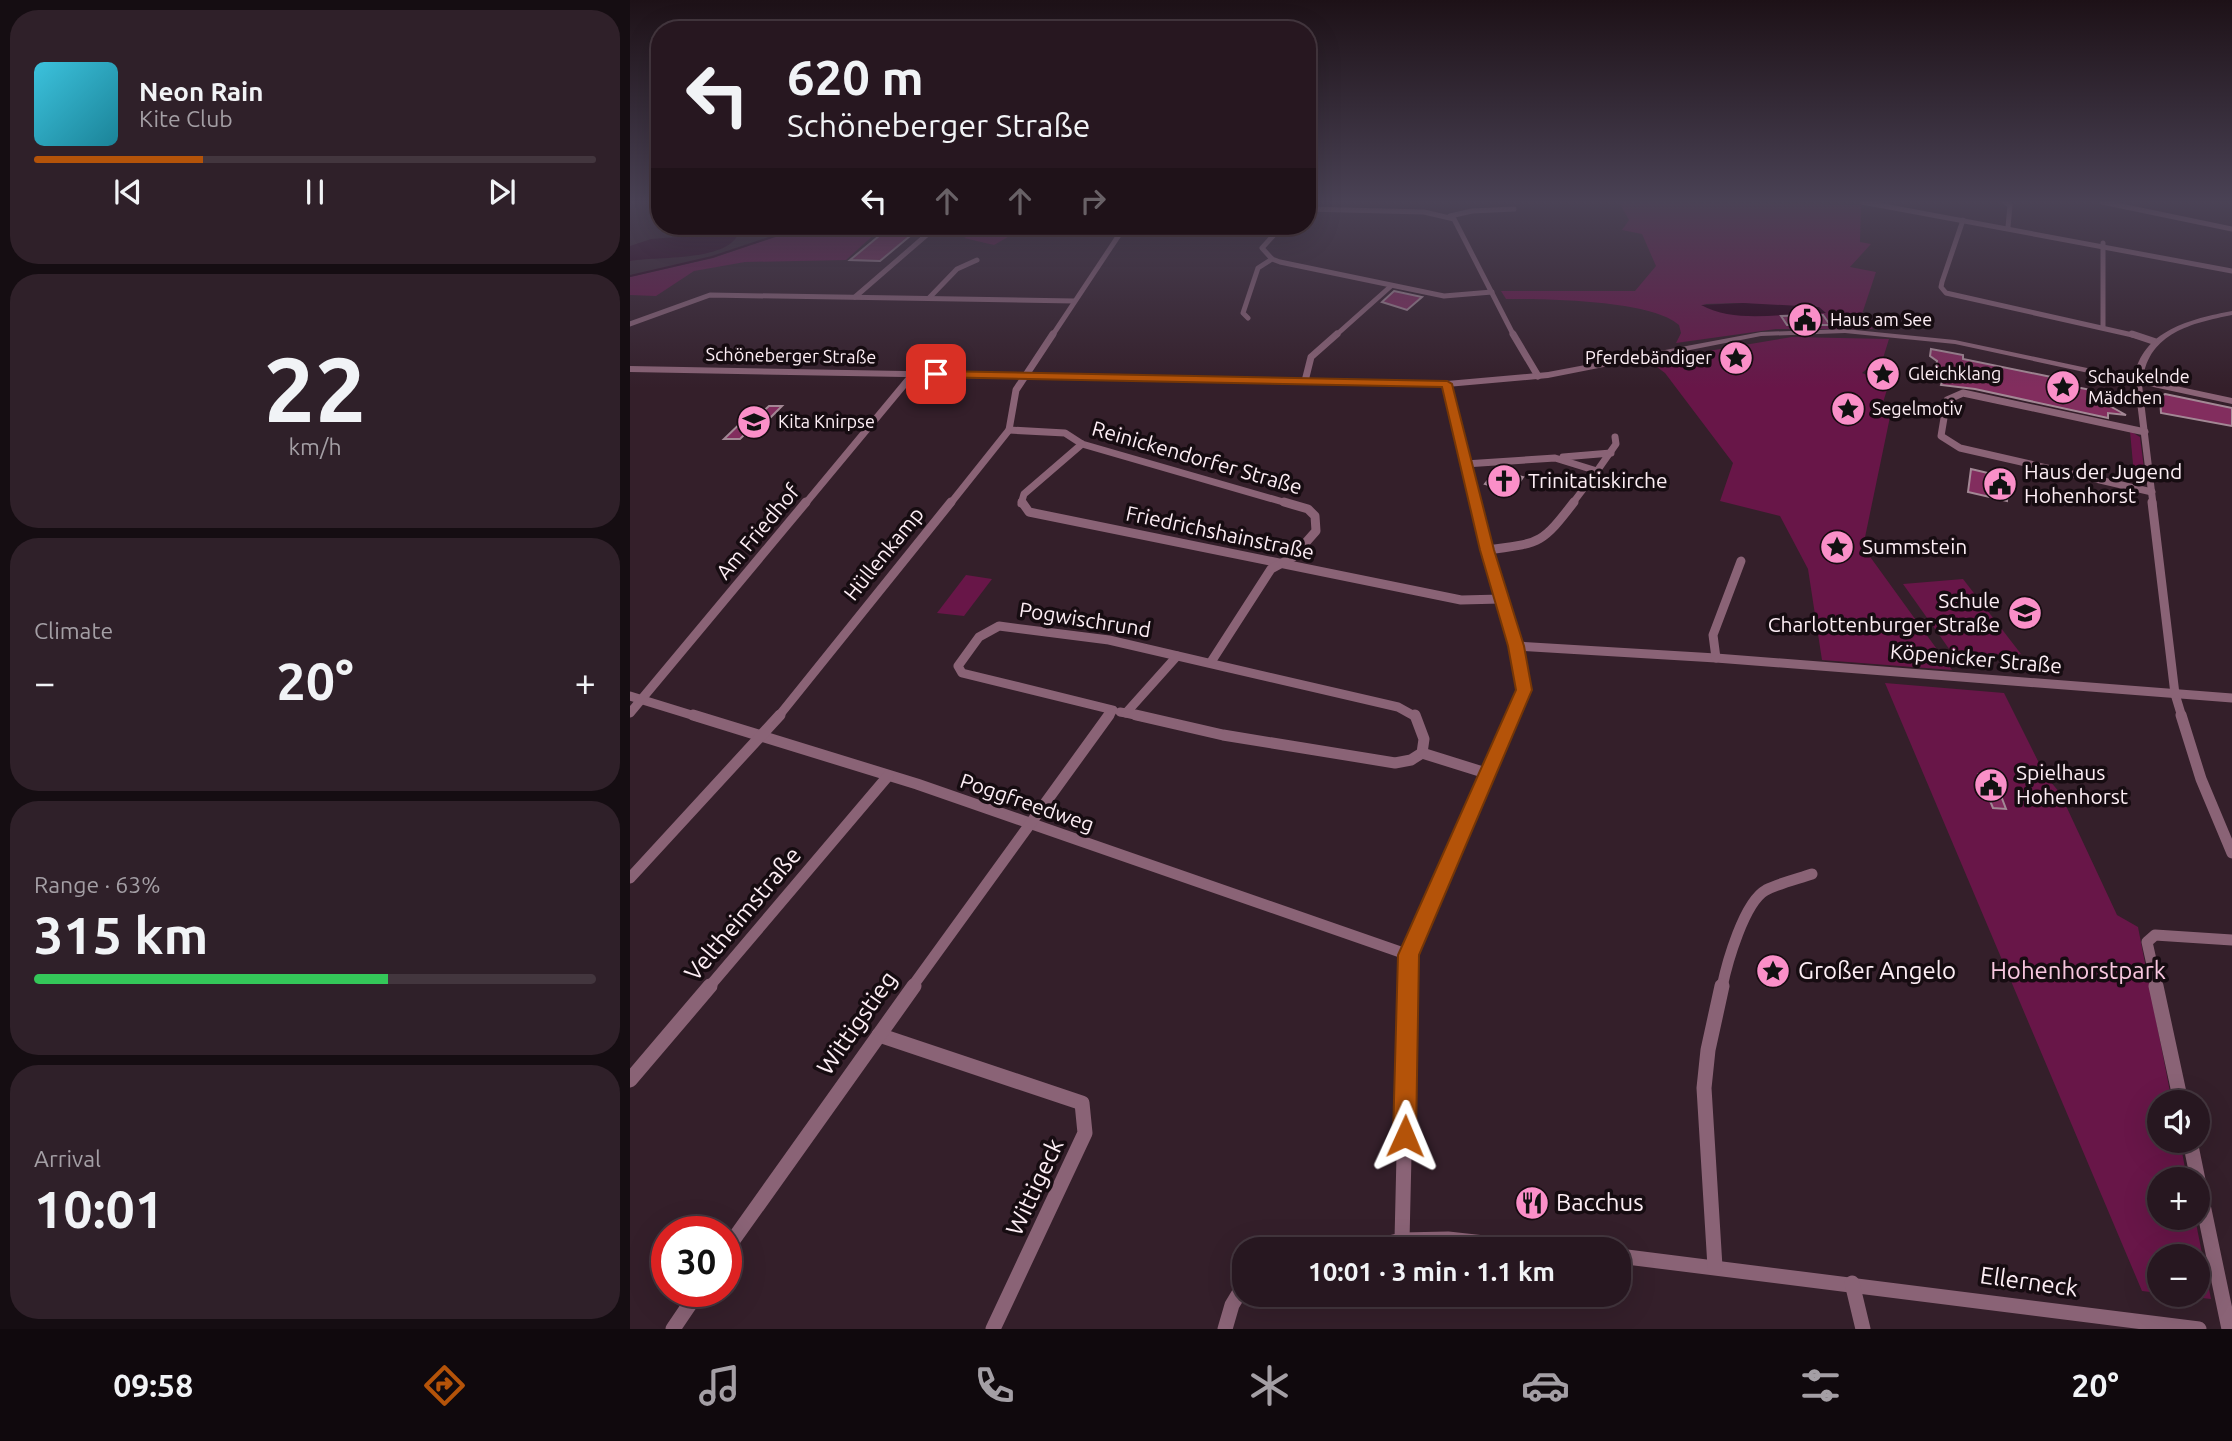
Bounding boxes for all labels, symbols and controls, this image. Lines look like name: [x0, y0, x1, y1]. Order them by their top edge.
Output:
icon: left: [672, 49, 763, 140]
text: 620 m: [787, 49, 924, 104]
text: Neon Rain: [139, 77, 264, 106]
text: Kite Club: [139, 106, 233, 131]
text: Schöneberger Straße: [787, 107, 1090, 143]
icon: previous: [109, 173, 147, 211]
icon: pause: [296, 173, 334, 211]
icon: next: [483, 173, 521, 211]
icon: left: [855, 182, 893, 220]
icon: ahead: [928, 182, 966, 220]
icon: ahead: [1001, 182, 1039, 220]
icon: right: [1074, 182, 1112, 220]
public building icon: Haus am See: [1786, 301, 1824, 339]
place label: Haus am See: [1830, 309, 1932, 329]
text: 22: [264, 337, 366, 439]
place icon: Pferdebändiger: [1717, 339, 1755, 377]
street label: Schöneberger Straße: [706, 344, 877, 366]
pin: [906, 344, 966, 404]
place label: Pferdebändiger: [1585, 347, 1712, 367]
icon: arrive: [917, 355, 955, 393]
place icon: Gleichklang: [1864, 355, 1902, 393]
place label: Gleichklang: [1908, 363, 2001, 383]
place label: Schaukelnde Mädchen: [2088, 366, 2190, 407]
place icon: Schaukelnde Mädchen: [2044, 368, 2082, 406]
place icon: Segelmotiv: [1829, 390, 1867, 428]
place label: Segelmotiv: [1872, 398, 1963, 418]
school or university icon: Kita Knirpse: [735, 403, 773, 441]
place label: Kita Knirpse: [778, 411, 875, 431]
street label: Reinickendorfer Straße: [1089, 416, 1305, 499]
text: km/h: [288, 434, 342, 459]
place label: Haus der Jugend Hohenhorst: [2024, 459, 2182, 507]
church icon: Trinitatiskirche: [1485, 462, 1523, 500]
public building icon: Haus der Jugend Hohenhorst: [1981, 465, 2019, 503]
place label: Trinitatiskirche: [1528, 468, 1668, 492]
street label: Am Friedhof: [711, 478, 805, 584]
street label: Friedrichshainstraße: [1124, 500, 1317, 564]
street label: Hüllenkamp: [838, 502, 928, 605]
place icon: Summstein: [1818, 528, 1856, 566]
place label: Summstein: [1862, 534, 1967, 558]
place label: Schule Charlottenburger Straße: [1768, 588, 2000, 636]
school or university icon: Schule Charlottenburger Straße: [2006, 594, 2044, 632]
street label: Pogwischrund: [1018, 597, 1153, 641]
text: Climate: [34, 618, 113, 643]
street label: Köpenicker Straße: [1889, 639, 2063, 677]
text: 20°: [276, 652, 354, 710]
text: −: [34, 661, 55, 703]
text: +: [575, 661, 596, 703]
place label: Spielhaus Hohenhorst: [2016, 760, 2128, 808]
public building icon: Spielhaus Hohenhorst: [1972, 766, 2010, 804]
street label: Poggfreedweg: [957, 768, 1097, 836]
street label: Veltheimstraße: [679, 841, 806, 986]
text: Range · 63%: [34, 872, 161, 897]
text: 315 km: [34, 906, 208, 964]
place icon: Großer Angelo: [1754, 952, 1792, 990]
place label: Großer Angelo: [1798, 957, 1956, 984]
park label: Hohenhorstpark: [1990, 957, 2166, 984]
street label: Wittigstieg: [811, 966, 902, 1080]
map controls: [2147, 1090, 2210, 1307]
button: sound: [2147, 1090, 2210, 1153]
position arrow: [1368, 1099, 1442, 1173]
street label: Wittigeck: [1000, 1134, 1069, 1239]
text: Arrival: [34, 1146, 101, 1171]
button: +: [2147, 1167, 2210, 1230]
text: 10:01: [34, 1180, 164, 1238]
restaurant icon: Bacchus: [1513, 1184, 1551, 1222]
place label: Bacchus: [1556, 1189, 1644, 1216]
speed limit sign: 30: [651, 1216, 742, 1307]
button: −: [2147, 1244, 2210, 1307]
text: 10:01 · 3 min · 1.1 km: [1308, 1257, 1555, 1286]
street label: Ellerneck: [1978, 1261, 2080, 1302]
icon: directions: [420, 1361, 469, 1410]
icon: music: [695, 1361, 744, 1410]
icon: phone: [970, 1361, 1019, 1410]
icon: climate: [1245, 1361, 1294, 1410]
icon: car: [1521, 1361, 1570, 1410]
icon: filters: [1796, 1361, 1845, 1410]
text: 09:58: [113, 1367, 193, 1403]
text: 20°: [2071, 1367, 2119, 1403]

